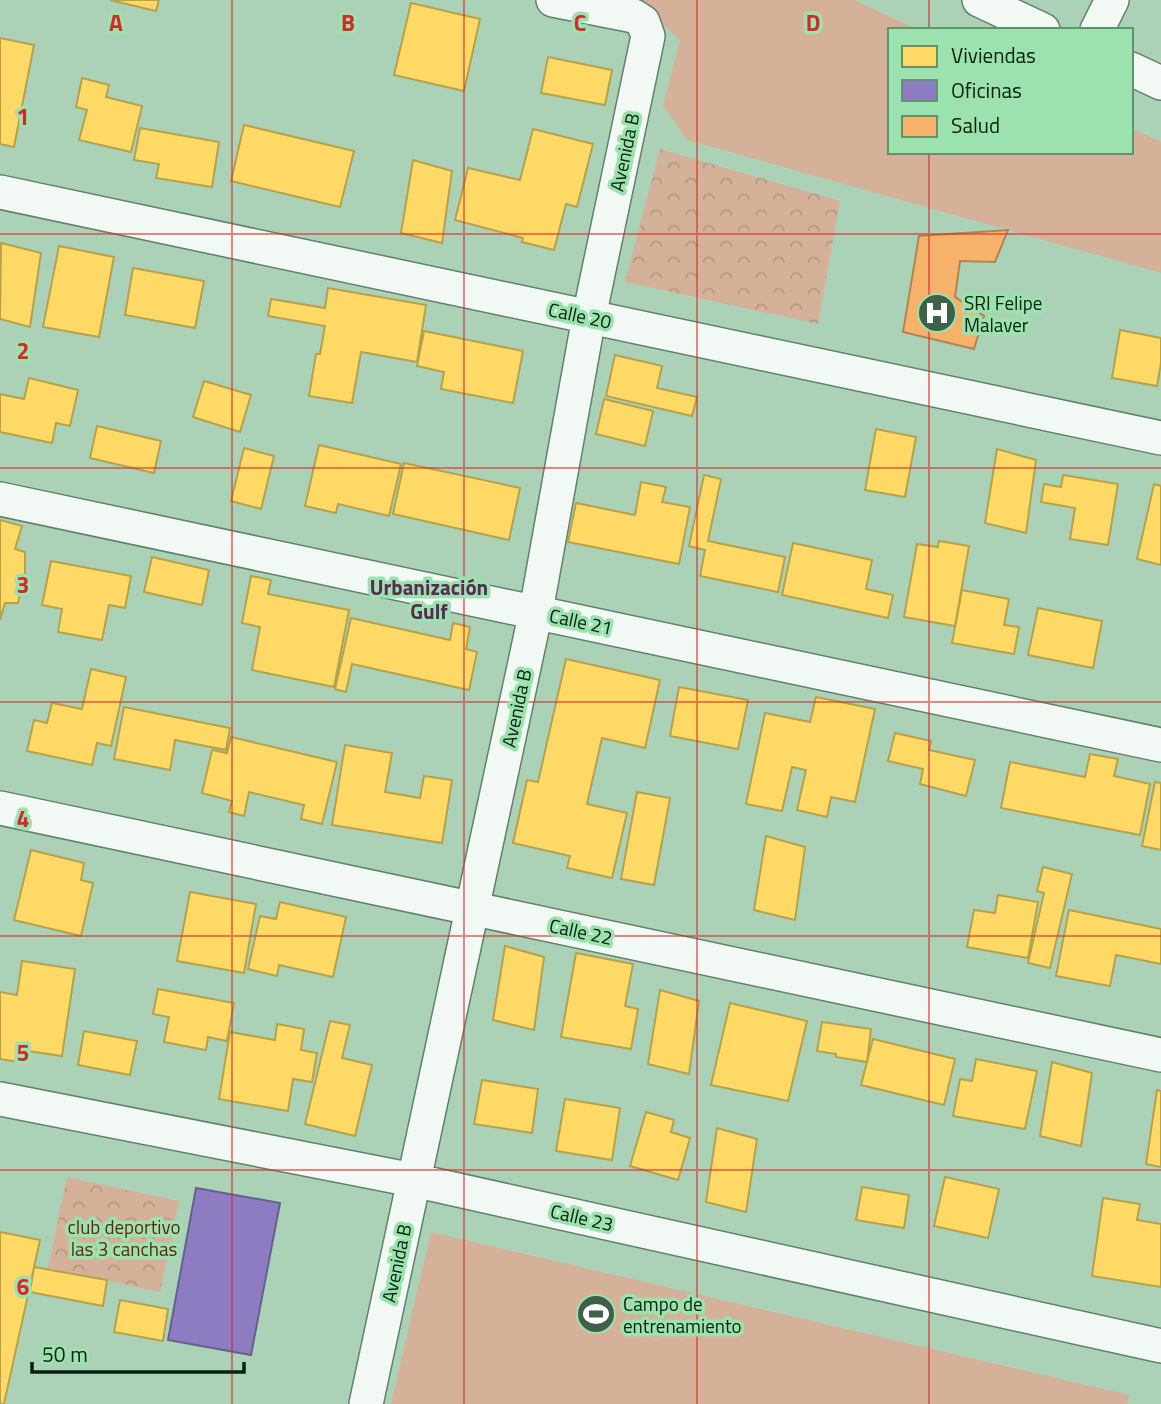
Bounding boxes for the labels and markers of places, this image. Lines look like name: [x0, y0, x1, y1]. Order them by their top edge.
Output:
place label: SRI Felipe Malaver: [964, 288, 1042, 339]
hospital icon: SRI Felipe Malaver: [916, 292, 958, 334]
place label: Campo de entrenamiento: [623, 1289, 742, 1340]
sports icon: Campo de entrenamiento: [575, 1293, 617, 1335]

